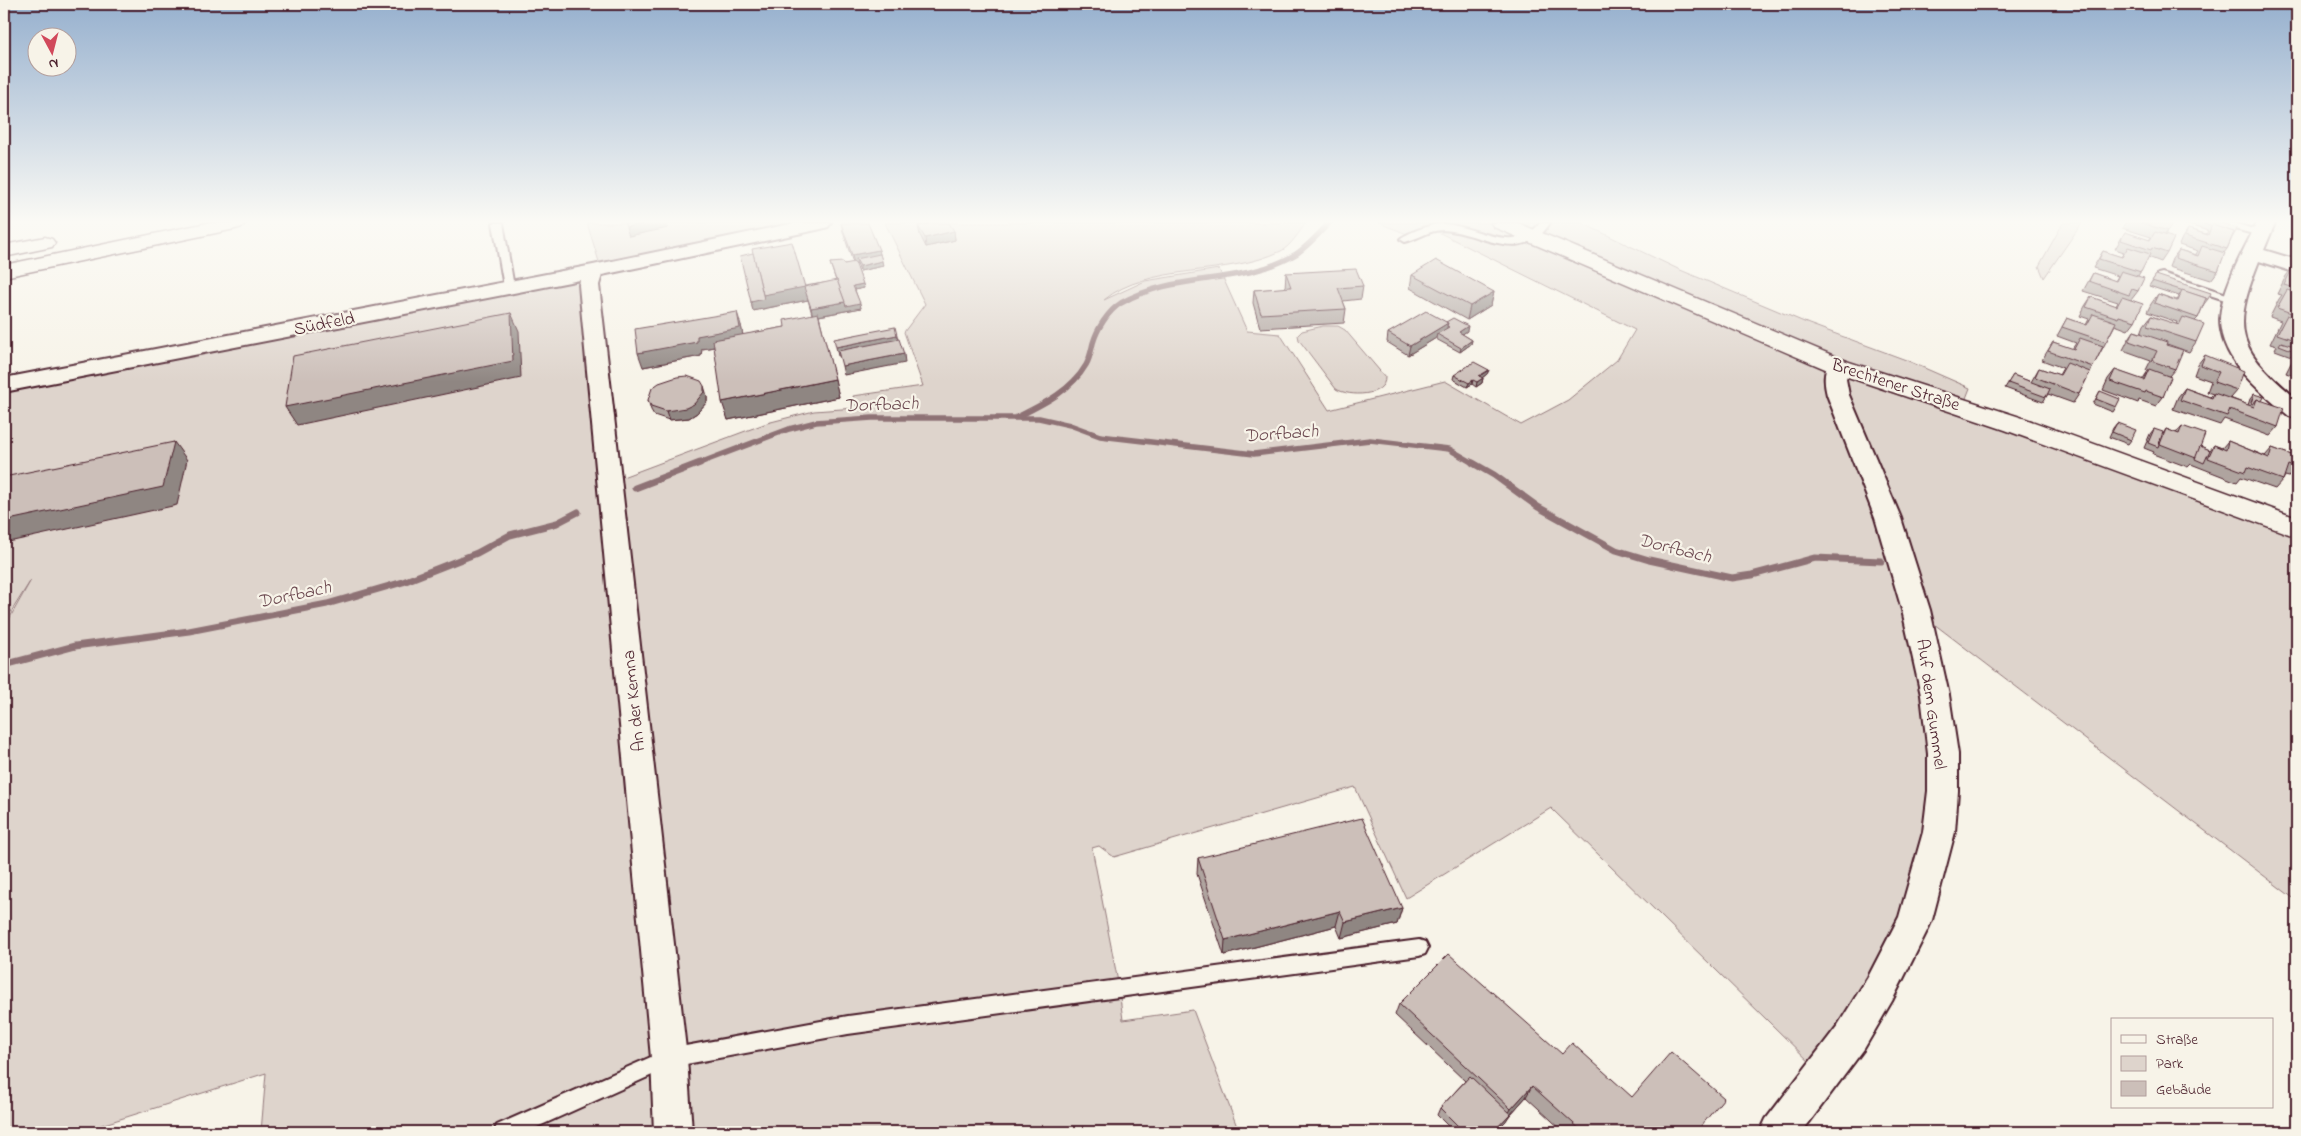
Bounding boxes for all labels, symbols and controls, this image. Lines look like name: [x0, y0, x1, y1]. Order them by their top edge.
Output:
north arrow: [28, 28, 78, 78]
text: N: [47, 52, 59, 74]
street label: Südfeld: [292, 306, 357, 344]
street label: Brechtener Straße: [1827, 353, 1964, 419]
water label: Dorfbach: [843, 391, 920, 420]
water label: Dorfbach: [1243, 418, 1320, 451]
water label: Dorfbach: [1635, 527, 1715, 572]
water label: Dorfbach: [255, 574, 335, 616]
street label: Auf dem Gummel: [1908, 637, 1952, 771]
street label: An der Kemna: [617, 649, 653, 753]
legend: [2111, 1018, 2274, 1108]
text: Straße: [2156, 1029, 2198, 1051]
text: Park: [2156, 1053, 2184, 1075]
text: Gebäude: [2156, 1079, 2212, 1101]

